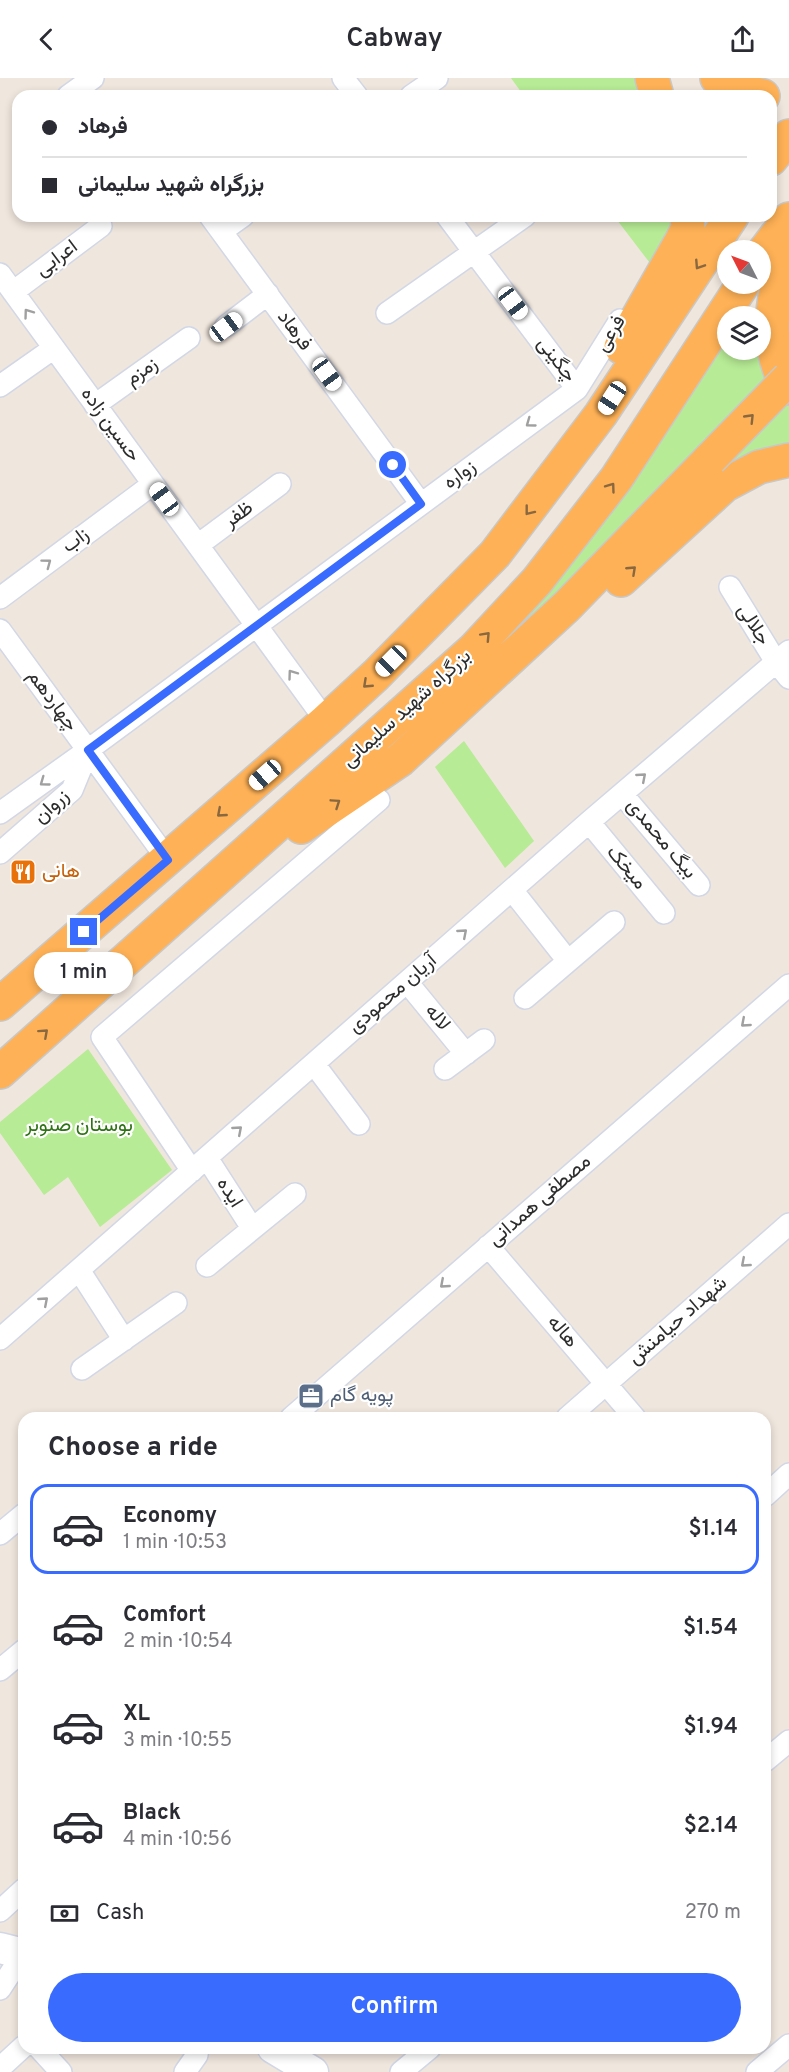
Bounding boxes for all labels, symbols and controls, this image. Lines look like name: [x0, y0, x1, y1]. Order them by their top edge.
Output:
text: Cabway: [346, 22, 443, 56]
icon: back: [30, 23, 63, 56]
icon: share: [726, 23, 759, 56]
text: فرهاد: [78, 114, 128, 141]
text: بزرگراه شهید سلیمانی: [78, 172, 264, 199]
street label: اعرابی: [30, 235, 84, 283]
north arrow: [717, 240, 771, 294]
map controls: [717, 240, 771, 360]
one-way arrow: [696, 258, 707, 269]
car: [495, 283, 531, 323]
street label: فرهاد: [271, 306, 317, 356]
button: layers: [717, 306, 771, 360]
one-way arrow: [24, 309, 35, 320]
car: [206, 309, 246, 345]
street label: فرعی: [590, 311, 632, 357]
street label: چگینی: [530, 332, 582, 388]
street label: زمزم: [121, 352, 163, 392]
car: [309, 354, 345, 394]
car: [595, 378, 629, 418]
street label: حسین زاده: [74, 382, 146, 468]
one-way arrow: [742, 415, 753, 426]
one-way arrow: [526, 416, 537, 427]
route start: [379, 451, 406, 478]
street label: زواره: [438, 454, 482, 496]
car: [146, 479, 182, 519]
one-way arrow: [603, 482, 614, 493]
street label: ظفر: [218, 495, 259, 535]
one-way arrow: [525, 504, 536, 515]
street label: زاب: [57, 522, 95, 560]
one-way arrow: [40, 559, 51, 570]
one-way arrow: [625, 566, 636, 577]
street label: جلالی: [730, 599, 776, 651]
one-way arrow: [479, 633, 490, 643]
car: [372, 642, 410, 680]
street label: بزرگراه شهید سلیمانی: [337, 644, 477, 774]
street label: چهاردهم: [21, 665, 83, 737]
one-way arrow: [288, 670, 299, 681]
one-way arrow: [363, 677, 374, 688]
car: [246, 756, 284, 794]
one-way arrow: [635, 773, 646, 784]
one-way arrow: [40, 775, 51, 786]
street label: زروان: [28, 784, 76, 830]
street label: بیگ محمدی: [620, 793, 702, 885]
one-way arrow: [329, 800, 340, 811]
one-way arrow: [217, 806, 228, 817]
street label: میخک: [600, 840, 652, 896]
restaurant icon: هانی: [8, 857, 38, 887]
place label: هانی: [42, 859, 80, 885]
route end: [70, 918, 97, 945]
one-way arrow: [456, 929, 467, 940]
street label: آریان محمودی: [343, 947, 444, 1040]
callout: 1 min: [34, 953, 134, 995]
text: 1 min: [60, 960, 107, 986]
street label: لاله: [418, 999, 456, 1037]
one-way arrow: [741, 1016, 752, 1027]
one-way arrow: [37, 1029, 48, 1040]
park label: بوستان صنوبر: [24, 1113, 133, 1139]
one-way arrow: [231, 1127, 242, 1138]
street label: مصطفی همدانی: [483, 1149, 597, 1253]
street label: ایده: [210, 1173, 248, 1213]
one-way arrow: [741, 1256, 752, 1267]
street label: شهداد حیامنش: [623, 1271, 733, 1371]
one-way arrow: [440, 1277, 451, 1288]
one-way arrow: [37, 1297, 48, 1308]
street label: هاله: [541, 1310, 583, 1354]
office icon: پویه گام: [296, 1381, 326, 1411]
place label: پویه گام: [330, 1383, 394, 1409]
text: Choose a ride: [48, 1431, 218, 1465]
icon: car: [51, 1502, 105, 1556]
text: Economy: [123, 1503, 217, 1530]
text: $1.14: [689, 1516, 738, 1543]
text: 1 min · 10:53: [123, 1530, 227, 1556]
icon: car: [51, 1601, 105, 1655]
text: Comfort: [123, 1602, 206, 1629]
text: $1.54: [683, 1615, 738, 1642]
text: 2 min · 10:54: [123, 1629, 233, 1655]
icon: car: [51, 1700, 105, 1754]
text: XL: [123, 1701, 150, 1728]
text: $1.94: [684, 1714, 738, 1741]
text: 3 min · 10:55: [123, 1728, 232, 1754]
icon: car: [51, 1799, 105, 1853]
text: Black: [123, 1800, 181, 1827]
text: $2.14: [684, 1813, 738, 1840]
text: 4 min · 10:56: [123, 1827, 232, 1853]
icon: cash: [48, 1897, 81, 1930]
text: Cash: [96, 1900, 145, 1927]
text: 270 m: [685, 1900, 741, 1926]
button: Confirm: [48, 1973, 741, 2042]

